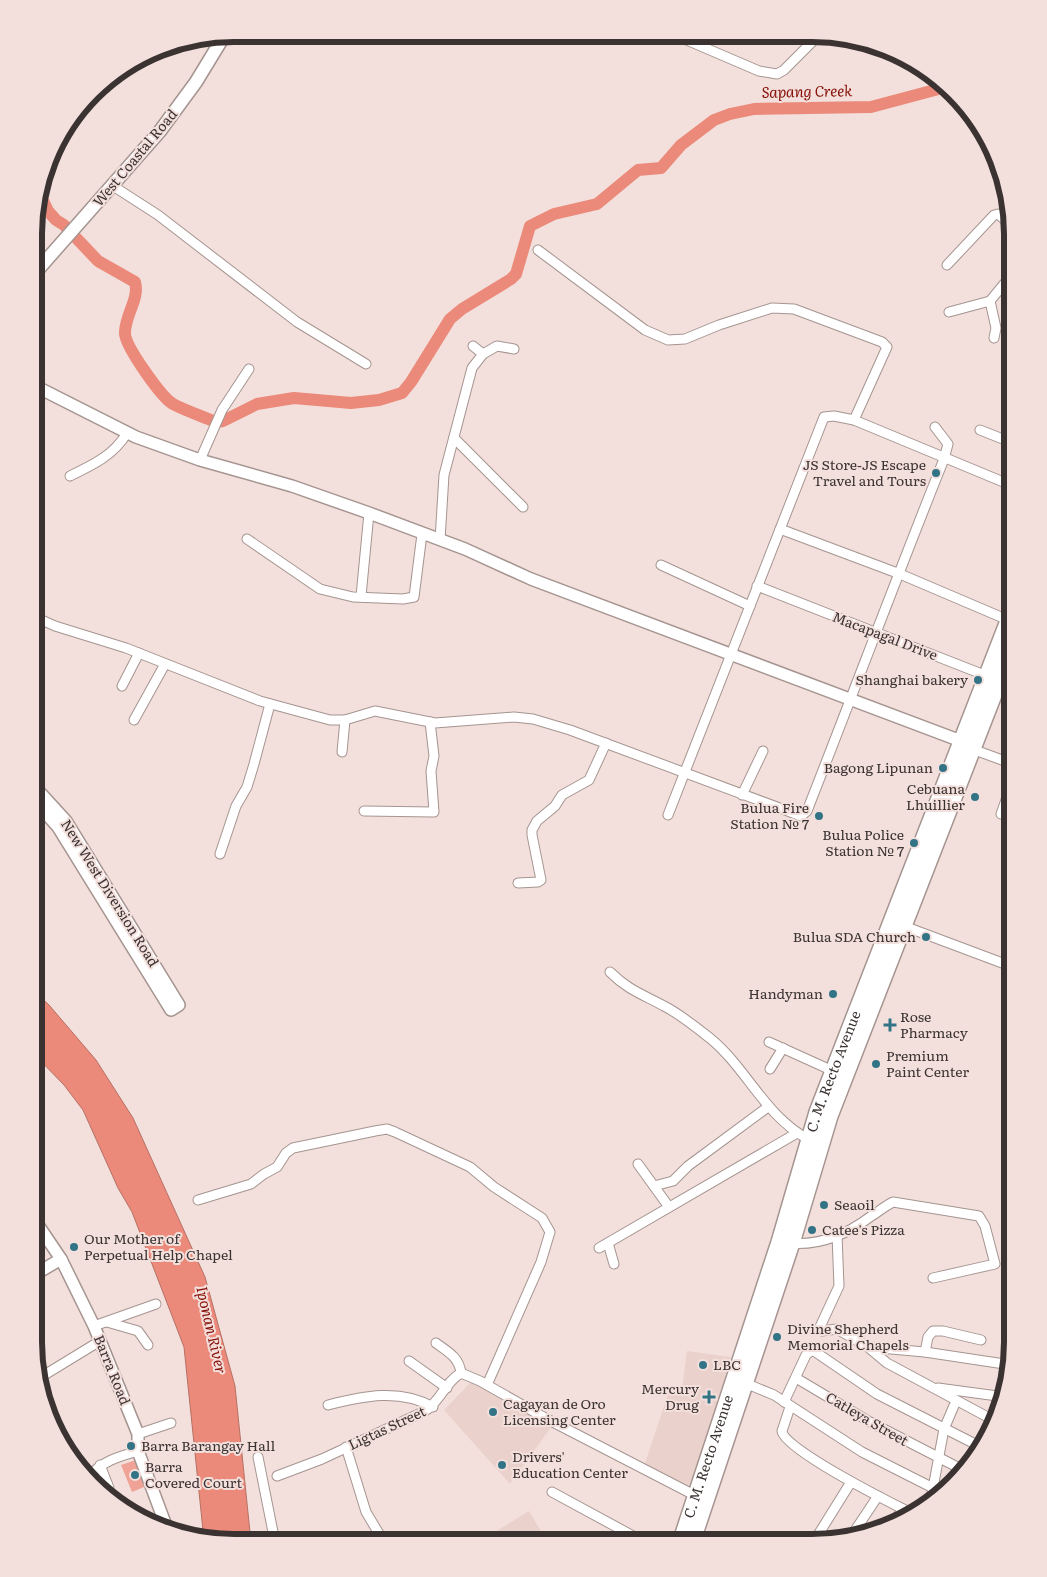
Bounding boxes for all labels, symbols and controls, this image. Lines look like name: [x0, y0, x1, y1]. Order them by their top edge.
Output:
water label: Sapang Creek: [761, 78, 853, 103]
street label: West Coastal Road: [87, 104, 181, 210]
place label: JS Store-JS Escape Travel and Tours: [803, 454, 926, 490]
marker: JS Store-JS Escape Travel and Tours: [930, 467, 942, 479]
street label: Macapagal Drive: [830, 606, 941, 664]
place label: Shanghai bakery: [855, 669, 969, 689]
marker: Shanghai bakery: [972, 674, 984, 686]
place label: Bagong Lipunan: [824, 757, 933, 777]
marker: Bagong Lipunan: [937, 762, 949, 774]
place label: Cebuana Lhuillier: [906, 778, 965, 814]
marker: Cebuana Lhuillier: [969, 791, 981, 803]
place label: Bulua Fire Station № 7: [730, 797, 809, 833]
marker: Bulua Fire Station № 7: [813, 810, 825, 822]
street label: New West Diversion Road: [57, 815, 165, 970]
place label: Bulua Police Station № 7: [822, 824, 904, 860]
marker: Bulua Police Station № 7: [908, 837, 920, 849]
place label: Bulua SDA Church: [793, 926, 916, 946]
marker: Bulua SDA Church: [920, 931, 932, 943]
place label: Handyman: [748, 983, 823, 1003]
marker: Handyman: [827, 988, 839, 1000]
place label: Rose Pharmacy: [900, 1006, 969, 1042]
street label: C. M. Recto Avenue: [801, 1007, 865, 1134]
marker: Rose Pharmacy: [884, 1019, 896, 1031]
place label: Premium Paint Center: [886, 1045, 969, 1081]
marker: Premium Paint Center: [870, 1058, 882, 1070]
place label: Seaoil: [834, 1194, 875, 1214]
marker: Seaoil: [818, 1199, 830, 1211]
place label: Catee's Pizza: [822, 1219, 905, 1239]
marker: Catee's Pizza: [806, 1224, 818, 1236]
place label: Our Mother of Perpetual Help Chapel: [84, 1228, 233, 1264]
marker: Our Mother of Perpetual Help Chapel: [68, 1241, 80, 1253]
water label: Iponan River: [191, 1284, 234, 1376]
place label: Divine Shepherd Memorial Chapels: [787, 1318, 909, 1354]
street label: Barra Road: [90, 1331, 136, 1408]
marker: Divine Shepherd Memorial Chapels: [771, 1331, 783, 1343]
place label: LBC: [713, 1354, 741, 1374]
marker: LBC: [697, 1359, 709, 1371]
place label: Mercury Drug: [641, 1378, 700, 1414]
street label: Catleya Street: [823, 1386, 913, 1450]
marker: Mercury Drug: [703, 1391, 715, 1403]
street label: C. M. Recto Avenue: [678, 1392, 737, 1520]
place label: Cagayan de Oro Licensing Center: [503, 1393, 616, 1429]
street label: Ligtas Street: [345, 1400, 429, 1454]
marker: Cagayan de Oro Licensing Center: [487, 1406, 499, 1418]
place label: Barra Barangay Hall: [141, 1435, 275, 1455]
marker: Barra Barangay Hall: [125, 1440, 137, 1452]
place label: Drivers' Education Center: [512, 1446, 628, 1482]
place label: Barra Covered Court: [145, 1456, 242, 1492]
marker: Drivers' Education Center: [496, 1459, 508, 1471]
marker: Barra Covered Court: [129, 1469, 141, 1481]

